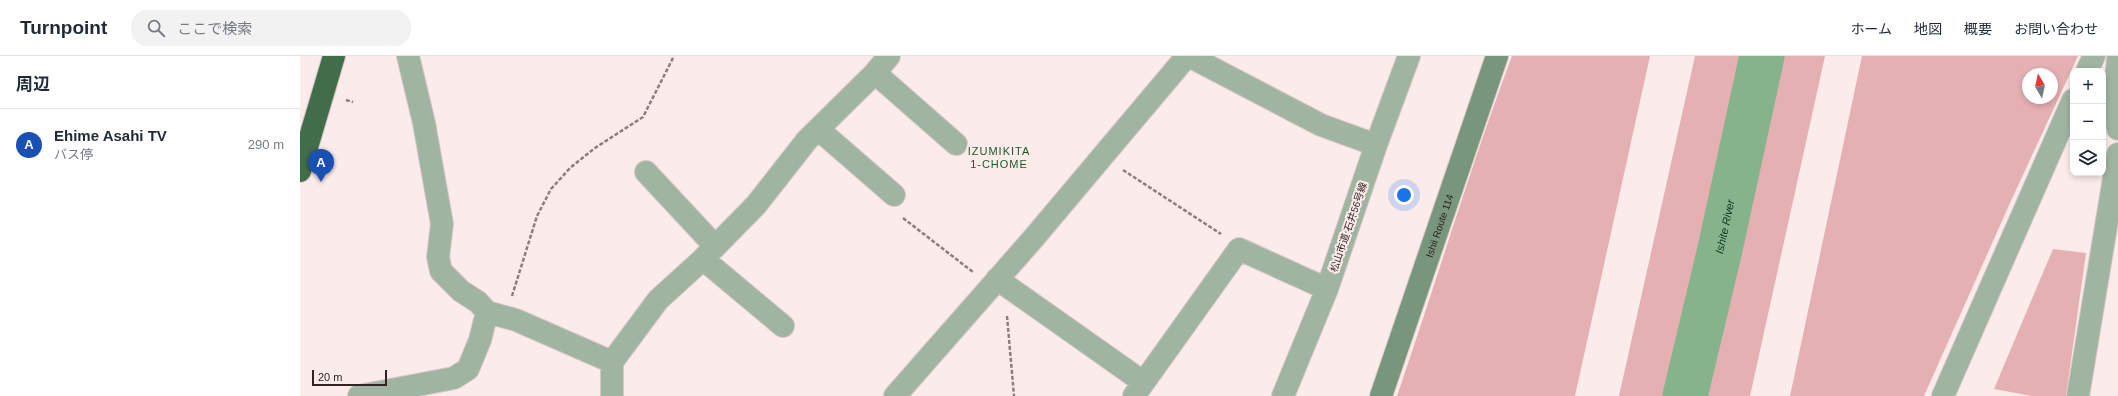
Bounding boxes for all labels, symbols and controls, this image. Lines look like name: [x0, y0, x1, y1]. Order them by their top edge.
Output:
search box: [131, 10, 411, 46]
text: Turnpoint: [20, 17, 107, 38]
icon: search: [145, 17, 167, 39]
text: ここで検索: [177, 20, 252, 37]
text: ホーム: [1850, 21, 1892, 37]
text: 地図: [1914, 21, 1942, 37]
text: 概要: [1964, 21, 1992, 37]
text: お問い合わせ: [2014, 21, 2098, 37]
north arrow: [2022, 68, 2058, 104]
map controls: [2070, 68, 2106, 176]
button: +: [2070, 68, 2106, 104]
text: 周辺: [16, 75, 50, 94]
button: −: [2070, 104, 2106, 140]
text: Ehime Asahi TV: [54, 127, 167, 144]
text: A: [24, 137, 34, 152]
text: 290 m: [248, 137, 284, 152]
button: layers: [2070, 140, 2106, 176]
district label: IZUMIKITA 1-CHOME: [968, 145, 1030, 170]
text: バス停: [54, 147, 93, 162]
pin: A: [308, 149, 334, 182]
street label: 松山市道 石井56号線: [1328, 181, 1369, 273]
your location: [1394, 185, 1414, 205]
street label: Ishii Route 114: [1424, 192, 1456, 259]
water label: Ishite River: [1713, 197, 1737, 255]
scale bar: [312, 368, 387, 387]
text: 20 m: [318, 371, 342, 383]

